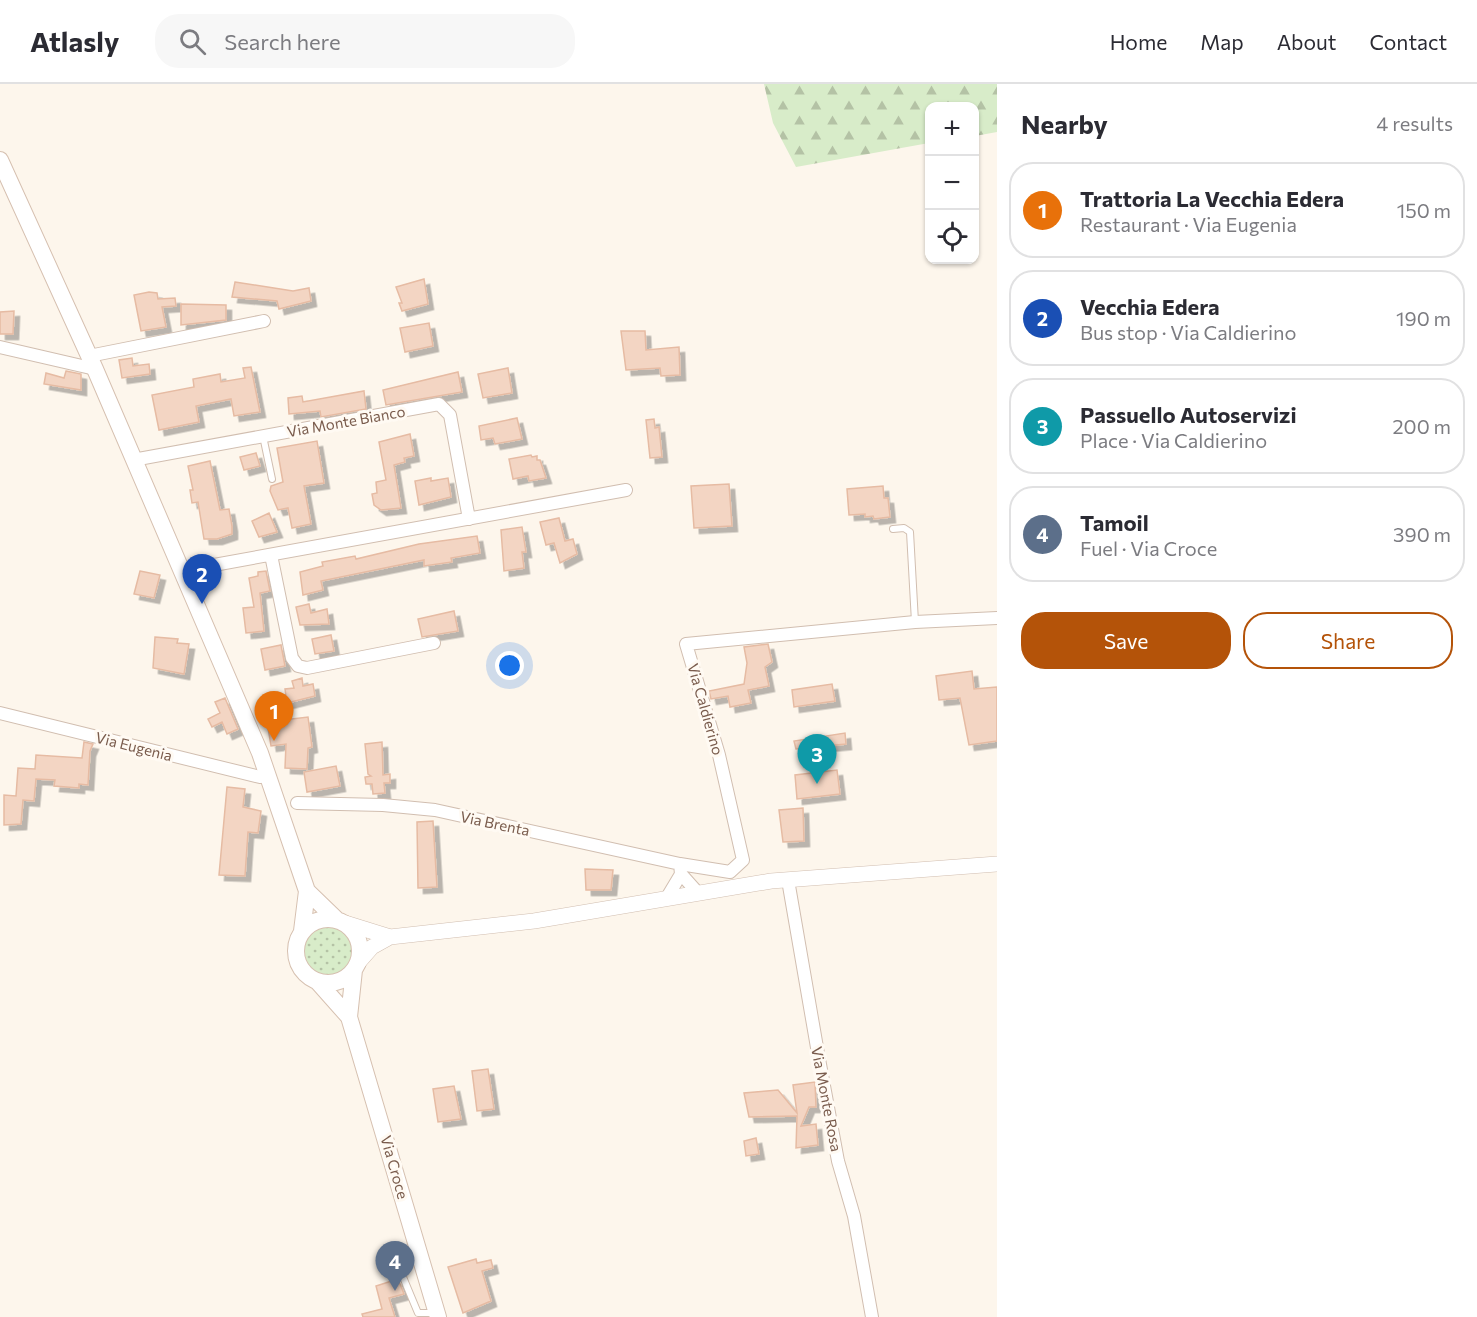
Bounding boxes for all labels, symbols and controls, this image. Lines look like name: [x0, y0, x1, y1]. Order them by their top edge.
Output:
search box: [155, 14, 575, 68]
text: Atlasly: [30, 24, 119, 58]
icon: search: [176, 25, 209, 58]
text: Search here: [224, 28, 341, 55]
text: Home: [1110, 29, 1167, 54]
text: Map: [1200, 29, 1244, 54]
text: About: [1277, 29, 1336, 54]
text: Contact: [1369, 29, 1447, 54]
map controls: [925, 102, 979, 264]
button: +: [925, 102, 979, 156]
text: Nearby: [1021, 108, 1108, 139]
text: 4 results: [1376, 111, 1453, 135]
button: −: [925, 156, 979, 210]
text: Trattoria La Vecchia Edera: [1080, 185, 1344, 212]
text: 1: [1038, 198, 1047, 222]
text: 150 m: [1397, 198, 1451, 222]
button: locate: [925, 210, 979, 264]
text: Restaurant · Via Eugenia: [1080, 212, 1297, 236]
text: Vecchia Edera: [1080, 293, 1220, 320]
text: 2: [1037, 306, 1048, 330]
text: 190 m: [1396, 306, 1451, 330]
text: Bus stop · Via Caldierino: [1080, 320, 1296, 344]
text: Passuello Autoservizi: [1080, 401, 1297, 428]
street label: Via Monte Bianco: [285, 402, 407, 440]
text: 3: [1037, 414, 1048, 438]
text: 200 m: [1393, 414, 1451, 438]
text: Place · Via Caldierino: [1080, 428, 1267, 452]
text: Tamoil: [1080, 509, 1149, 536]
text: 4: [1036, 522, 1049, 546]
text: 390 m: [1393, 522, 1451, 546]
text: Fuel · Via Croce: [1080, 536, 1217, 560]
pin: 2: [182, 554, 222, 604]
button: Save: [1021, 612, 1231, 669]
button: Share: [1243, 612, 1453, 669]
your location: [495, 651, 524, 680]
street label: Via Caldierino: [684, 661, 728, 757]
pin: 1: [254, 692, 294, 741]
street label: Via Eugenia: [94, 728, 174, 764]
pin: 3: [798, 734, 836, 784]
street label: Via Brenta: [459, 807, 531, 839]
street label: Via Monte Rosa: [808, 1045, 846, 1153]
street label: Via Croce: [377, 1133, 413, 1201]
pin: 4: [376, 1242, 414, 1291]

